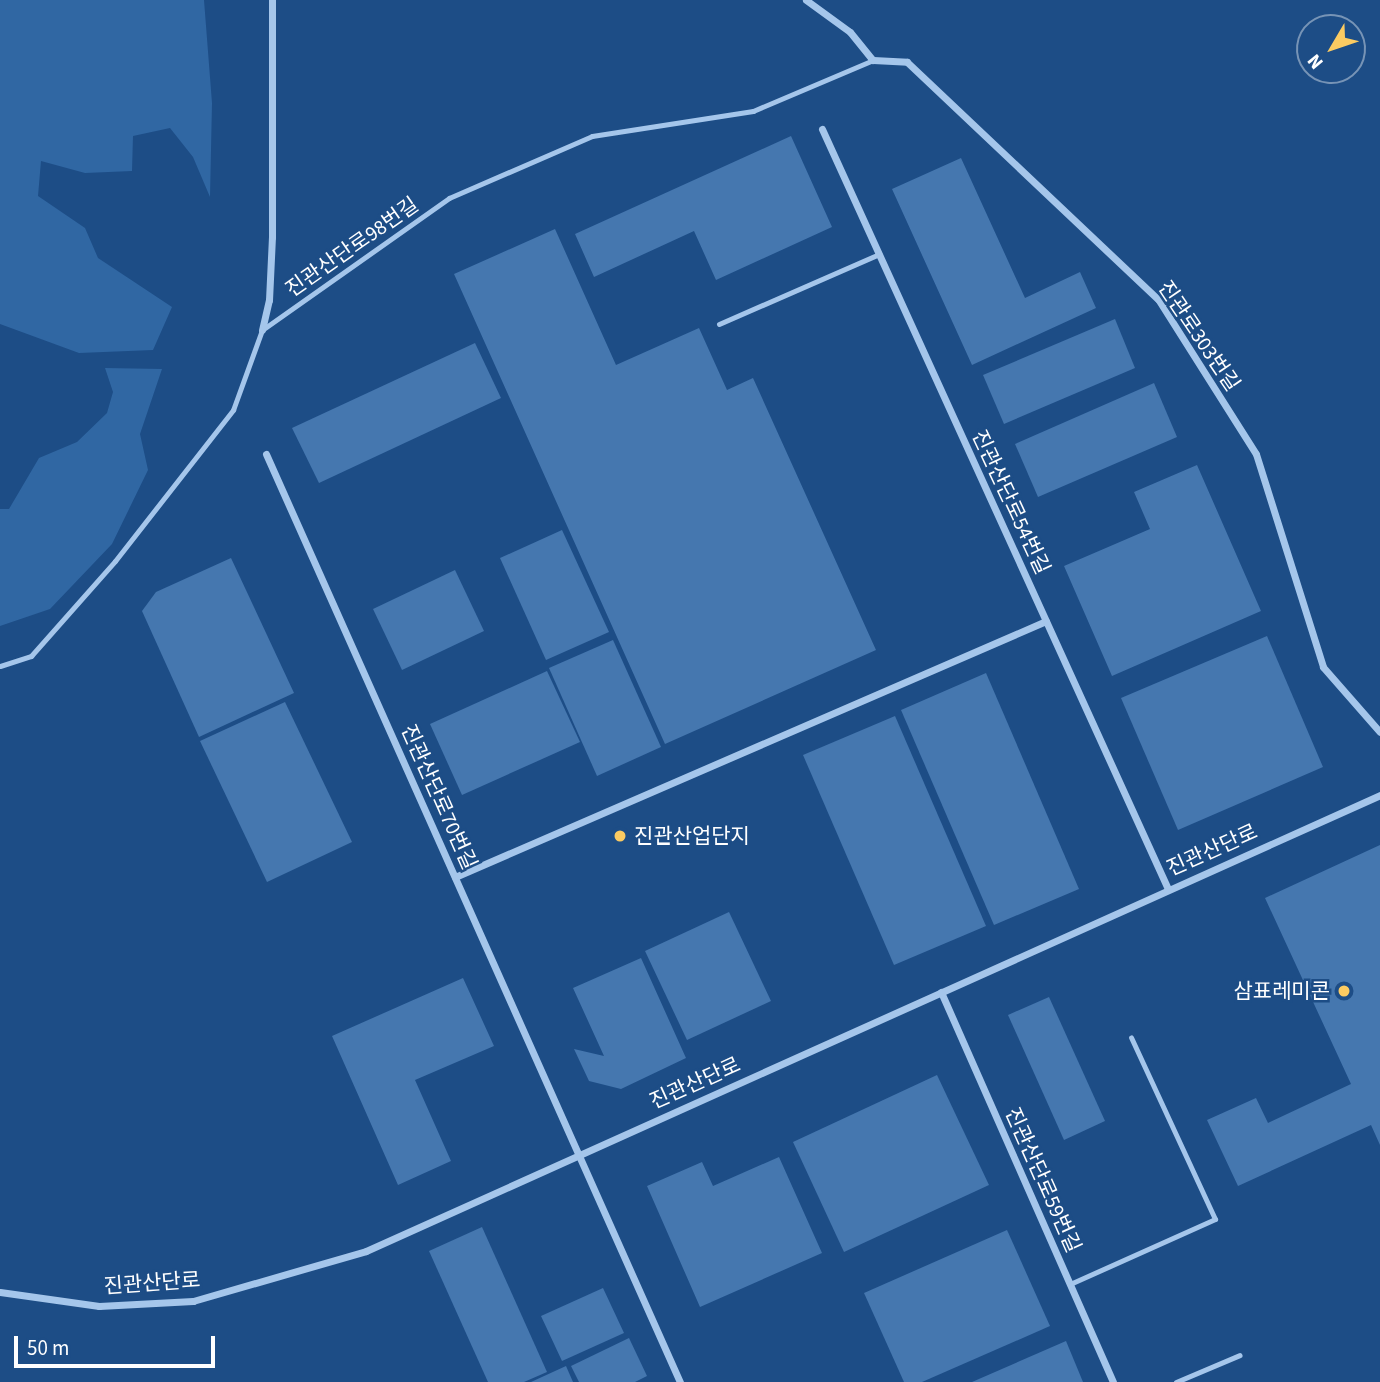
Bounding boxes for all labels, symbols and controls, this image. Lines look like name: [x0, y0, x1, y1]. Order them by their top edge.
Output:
north arrow: [1296, 14, 1366, 84]
text: N: [1301, 48, 1330, 75]
street label: 진관산단로98번길: [281, 192, 423, 302]
street label: 진관로303번길: [1153, 276, 1245, 396]
street label: 진관산단로54번길: [967, 426, 1055, 578]
street label: 진관산단로70번길: [396, 721, 482, 873]
street label: 진관산단로: [1163, 819, 1261, 881]
place label: 진관산업단지: [634, 823, 750, 849]
marker: 진관산업단지: [612, 828, 628, 844]
place label: 삼표레미콘: [1233, 978, 1330, 1004]
marker: 삼표레미콘: [1336, 983, 1352, 999]
street label: 진관산단로: [646, 1052, 744, 1114]
street label: 진관산단로59번길: [1000, 1104, 1086, 1256]
street label: 진관산단로: [103, 1267, 201, 1299]
scale bar: [18, 1322, 219, 1366]
text: 50 m: [27, 1333, 69, 1363]

